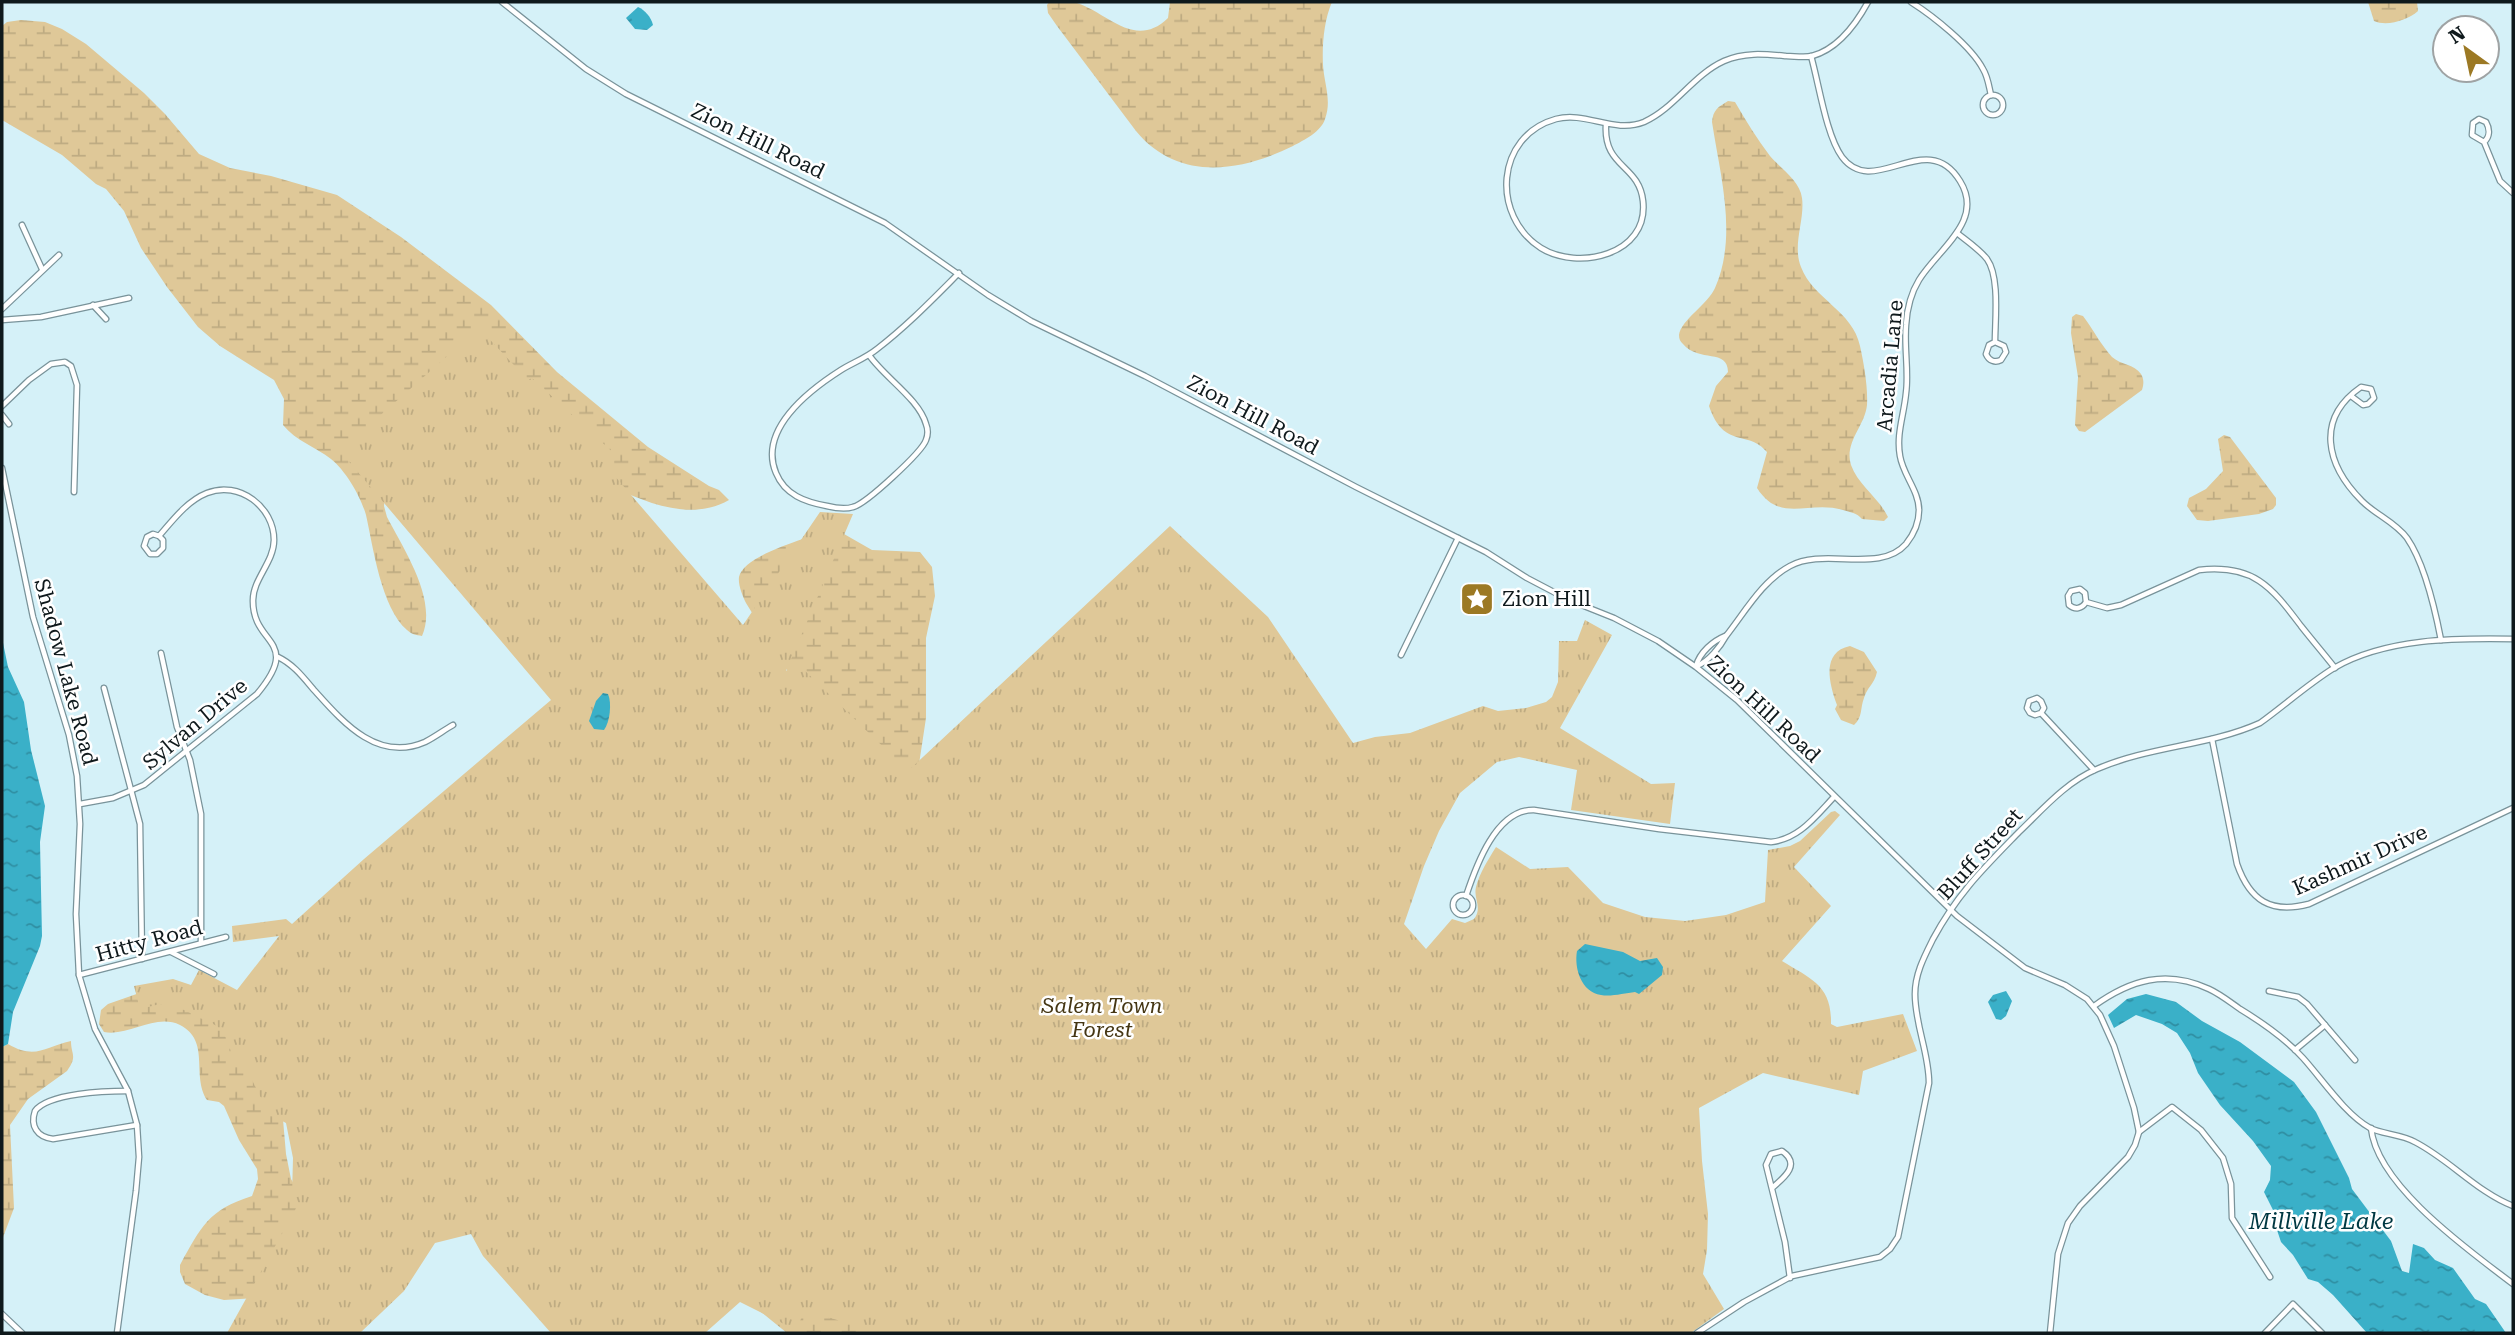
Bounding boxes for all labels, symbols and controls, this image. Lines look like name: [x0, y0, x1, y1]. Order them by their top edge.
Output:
north arrow: [2431, 14, 2501, 84]
text: N: [2445, 21, 2470, 49]
street label: Zion Hill Road: [687, 98, 829, 184]
street label: Arcadia Lane: [1872, 299, 1908, 433]
street label: Zion Hill Road: [1183, 370, 1323, 460]
street label: Shadow Lake Road: [30, 576, 103, 768]
place icon: Zion Hill: [1458, 580, 1496, 618]
place label: Zion Hill: [1502, 587, 1591, 611]
street label: Zion Hill Road: [1703, 651, 1826, 768]
street label: Sylvan Drive: [138, 673, 252, 775]
street label: Bluff Street: [1933, 803, 2027, 905]
street label: Kashmir Drive: [2289, 820, 2431, 900]
street label: Hitty Road: [93, 915, 206, 967]
park label: Salem Town Forest: [1041, 994, 1162, 1042]
water label: Millville Lake: [2248, 1208, 2393, 1235]

